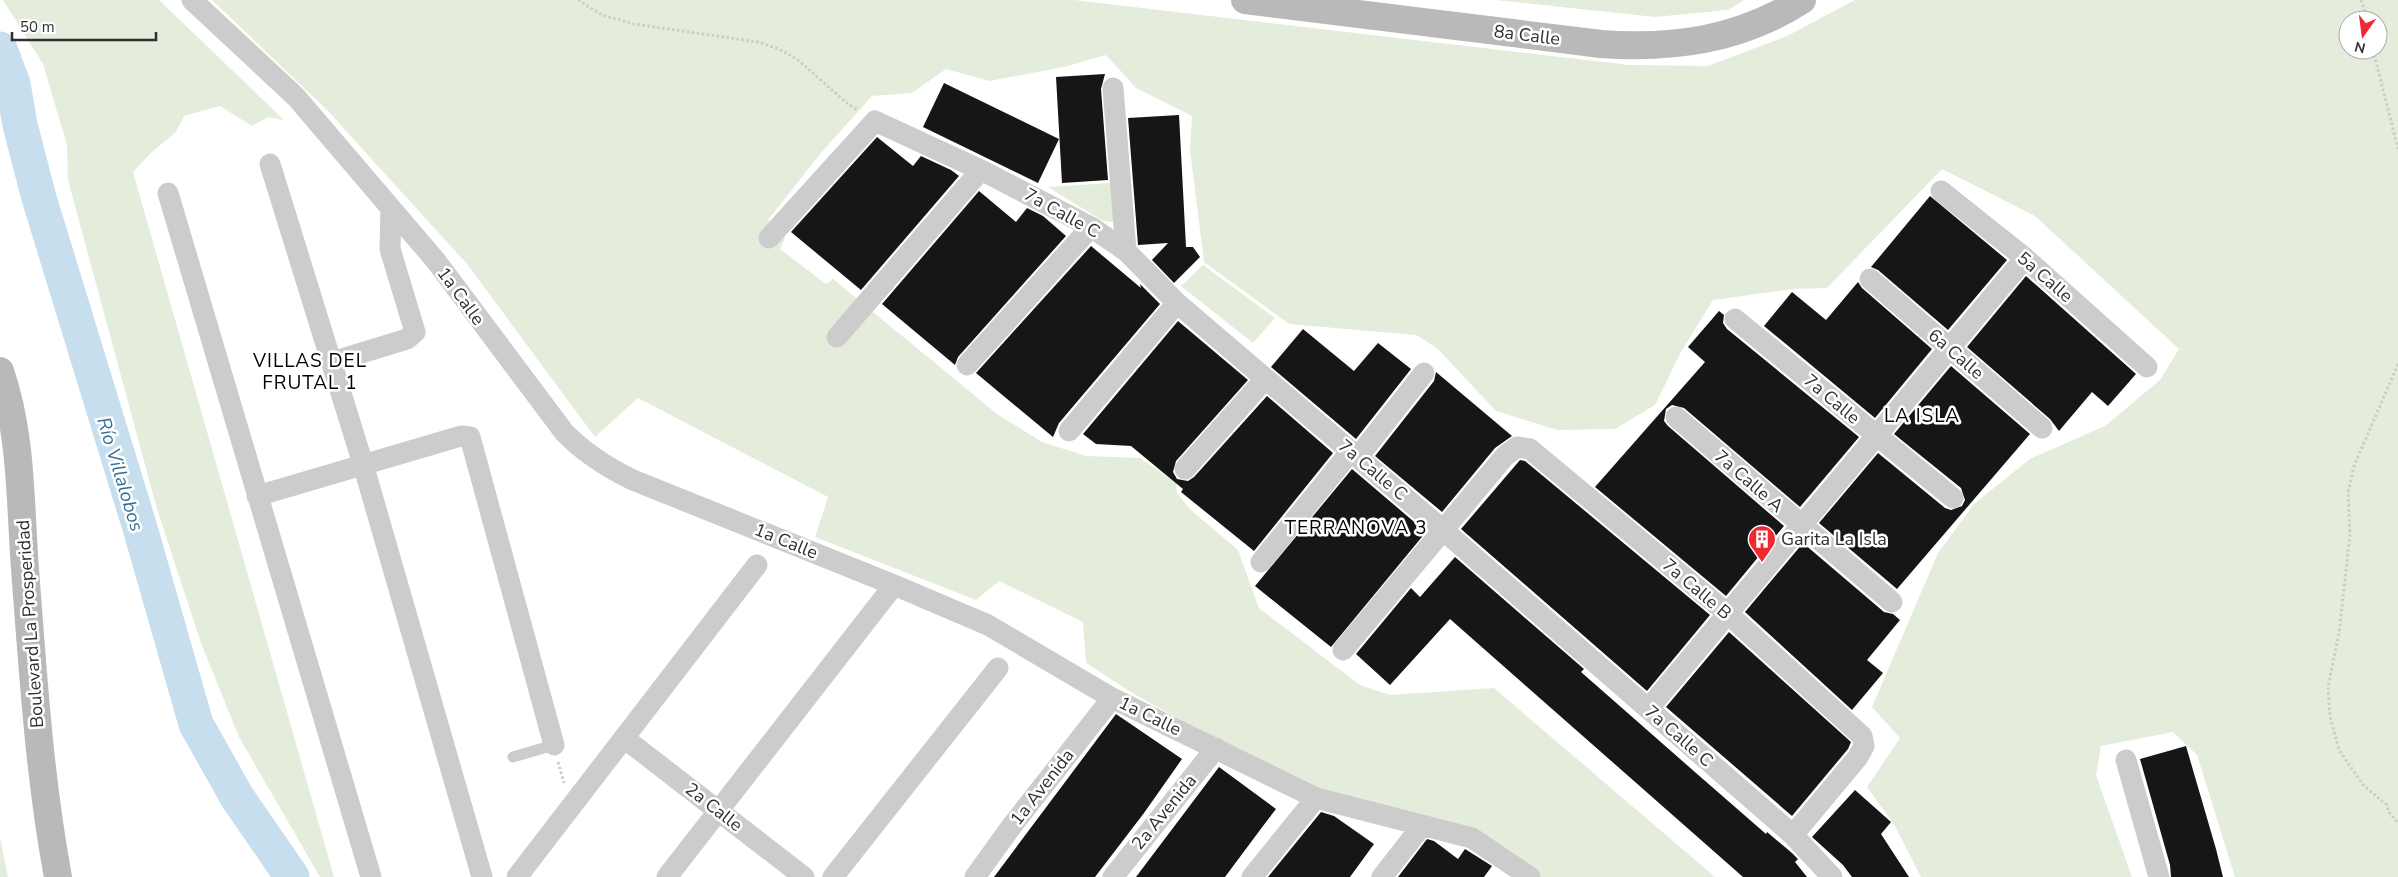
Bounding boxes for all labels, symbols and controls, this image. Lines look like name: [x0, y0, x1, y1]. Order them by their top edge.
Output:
scale bar: [12, 10, 156, 42]
north arrow: [2338, 10, 2388, 60]
text: 50 m: [20, 17, 55, 37]
street label: 8a Calle: [1493, 19, 1561, 51]
text: N: [2353, 37, 2367, 58]
street label: 7a Calle C: [1020, 182, 1104, 244]
street label: 5a Calle: [2012, 246, 2078, 308]
street label: 1a Calle: [432, 262, 490, 330]
street label: 6a Calle: [1923, 323, 1989, 385]
district label: VILLAS DEL FRUTAL 1: [252, 348, 367, 396]
street label: 7a Calle: [1799, 368, 1865, 430]
district label: LA ISLA: [1884, 403, 1960, 429]
water label: Río Villalobos: [90, 414, 150, 535]
street label: 7a Calle C: [1333, 434, 1413, 506]
street label: 7a Calle A: [1709, 444, 1789, 518]
district label: TERRANOVA 3: [1284, 515, 1428, 541]
street label: 1a Calle: [751, 517, 821, 565]
street label: Boulevard La Prosperidad: [11, 519, 49, 729]
building icon: Garita La Isla: [1747, 524, 1777, 563]
place label: Garita La Isla: [1781, 527, 1887, 551]
street label: 7a Calle B: [1657, 553, 1737, 625]
street label: 1a Calle: [1115, 691, 1185, 741]
street label: 7a Calle C: [1640, 700, 1718, 772]
street label: 1a Avenida: [1005, 744, 1079, 830]
street label: 2a Avenida: [1126, 769, 1202, 855]
street label: 2a Calle: [680, 777, 748, 837]

